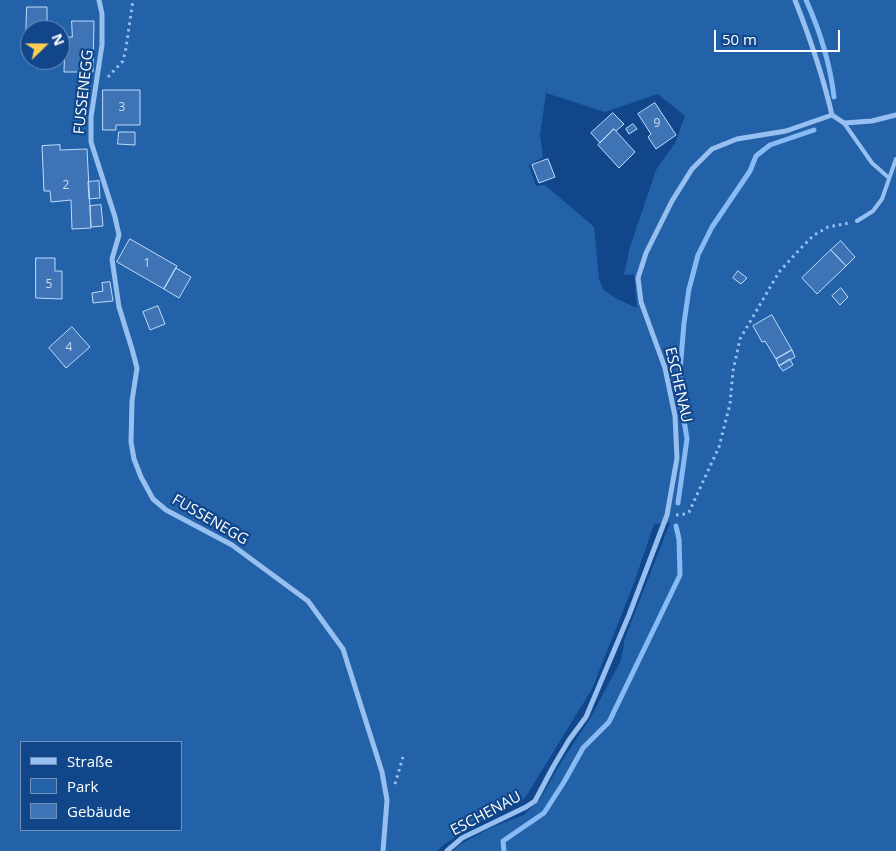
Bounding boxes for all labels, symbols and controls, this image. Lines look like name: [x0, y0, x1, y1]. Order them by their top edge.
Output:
north arrow: [20, 20, 70, 70]
scale bar: [716, 20, 842, 52]
text: 50 m: [722, 29, 757, 49]
text: N: [47, 31, 69, 48]
street label: FUSSENEGG: [71, 49, 97, 135]
house number: 3: [119, 101, 125, 115]
house number: 9: [654, 117, 660, 131]
house number: 2: [63, 179, 69, 193]
house number: 1: [144, 257, 150, 271]
house number: 5: [46, 278, 52, 292]
house number: 4: [66, 341, 72, 355]
street label: ESCHENAU: [661, 345, 695, 425]
street label: FUSSENEGG: [169, 491, 251, 549]
legend: [20, 741, 182, 831]
text: Straße: [67, 751, 113, 771]
text: Park: [67, 776, 98, 796]
street label: ESCHENAU: [448, 788, 524, 840]
text: Gebäude: [67, 801, 131, 821]

